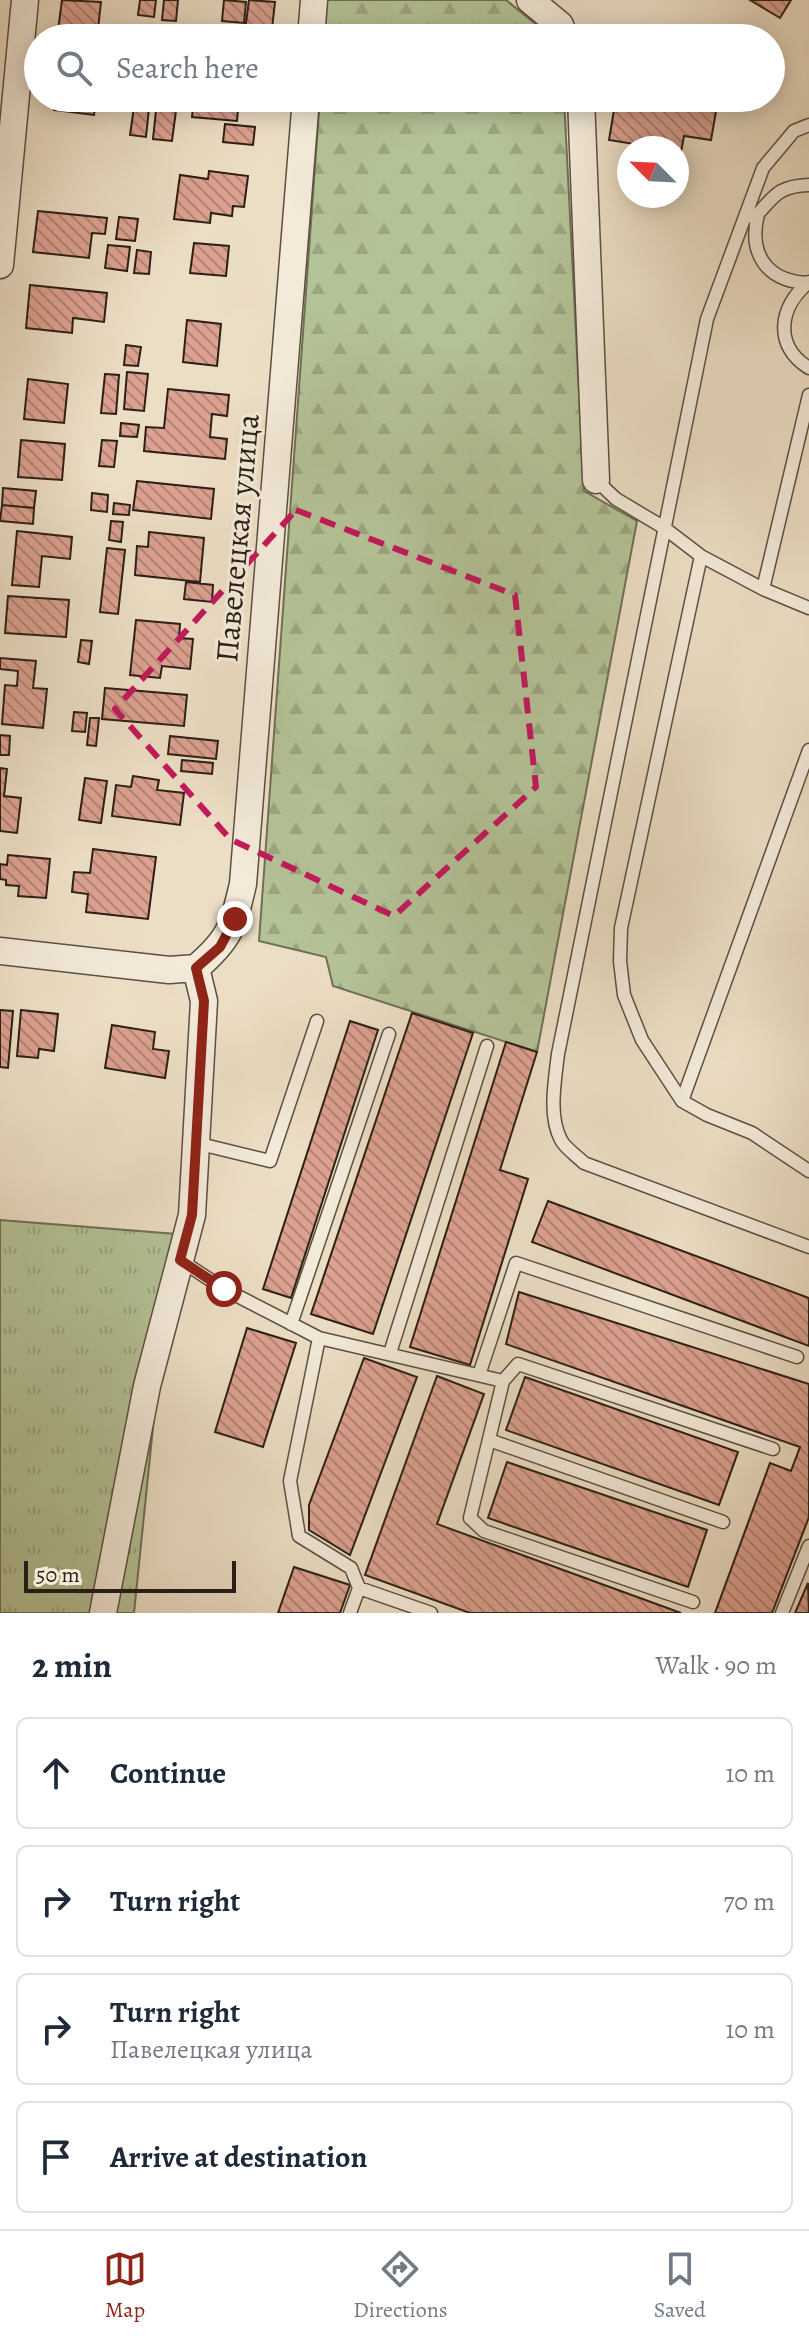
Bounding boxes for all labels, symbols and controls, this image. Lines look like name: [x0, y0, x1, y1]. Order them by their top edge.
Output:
search box: [24, 24, 785, 112]
icon: search: [52, 46, 96, 90]
text: Search here: [116, 48, 259, 88]
north arrow: [617, 136, 689, 208]
street label: Павелецкая улица: [204, 412, 270, 664]
route end: [217, 901, 253, 937]
route start: [206, 1271, 242, 1307]
scale bar: [24, 1557, 236, 1593]
text: 50 m: [36, 1560, 80, 1590]
text: 2 min: [32, 1642, 112, 1689]
text: Walk · 90 m: [656, 1648, 777, 1683]
icon: ahead: [34, 1751, 78, 1795]
text: Continue: [110, 1753, 226, 1793]
text: 10 m: [725, 1756, 775, 1791]
icon: right: [34, 1879, 78, 1923]
text: Turn right: [110, 1881, 240, 1921]
text: 70 m: [723, 1884, 775, 1919]
text: Turn right: [110, 1992, 240, 2032]
icon: right: [34, 2007, 78, 2051]
text: 10 m: [725, 2012, 775, 2047]
text: Павелецкая улица: [110, 2032, 312, 2067]
icon: arrive: [34, 2135, 78, 2179]
text: Arrive at destination: [110, 2137, 367, 2177]
tab: Map: [103, 2247, 147, 2325]
tab: Directions: [353, 2247, 448, 2325]
tab: Saved: [654, 2247, 706, 2325]

